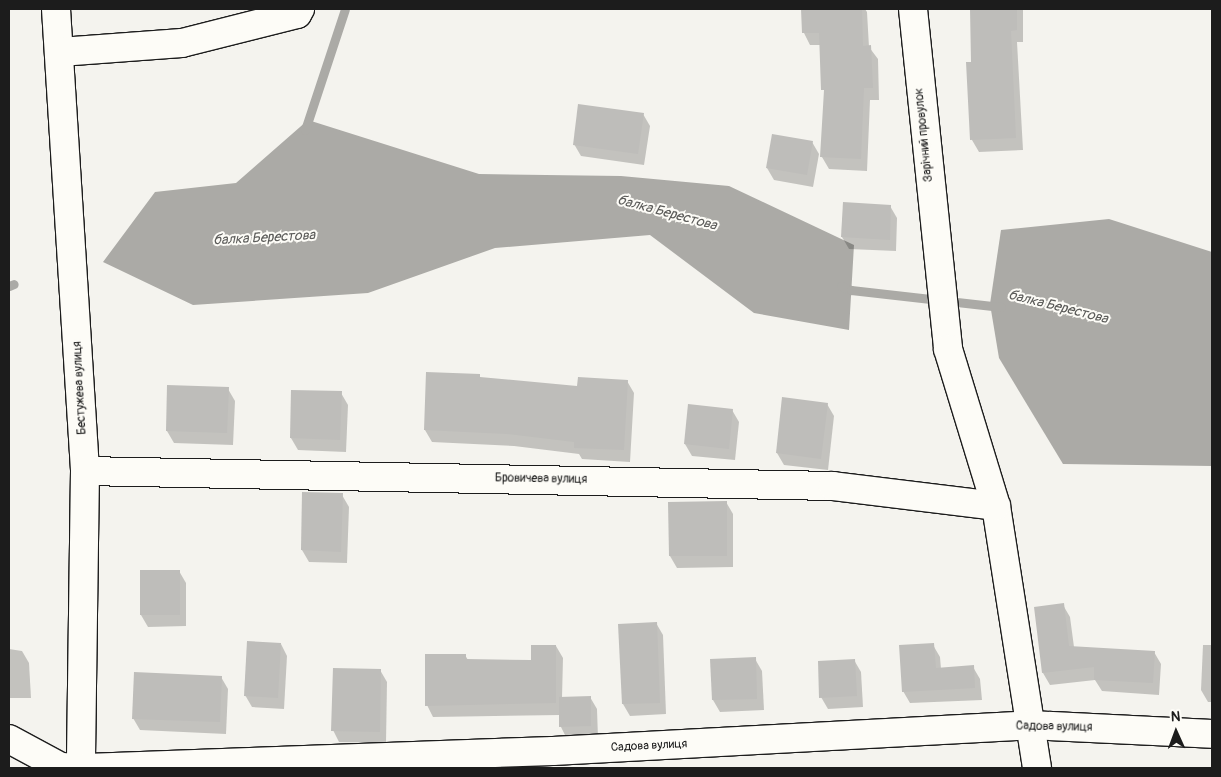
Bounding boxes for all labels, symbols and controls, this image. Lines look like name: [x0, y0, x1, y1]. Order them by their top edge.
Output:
street label: Зарічний провулок: [912, 87, 936, 183]
water label: балка Берестова: [615, 192, 719, 234]
water label: балка Берестова: [213, 227, 315, 249]
water label: балка Берестова: [1006, 286, 1110, 328]
street label: Бестужева вулиця: [70, 341, 90, 435]
street label: Бровичева вулиця: [495, 471, 587, 487]
north arrow: [1151, 707, 1201, 757]
text: N: [1170, 708, 1180, 725]
street label: Садова вулиця: [1016, 719, 1092, 735]
street label: Садова вулиця: [610, 737, 688, 755]

